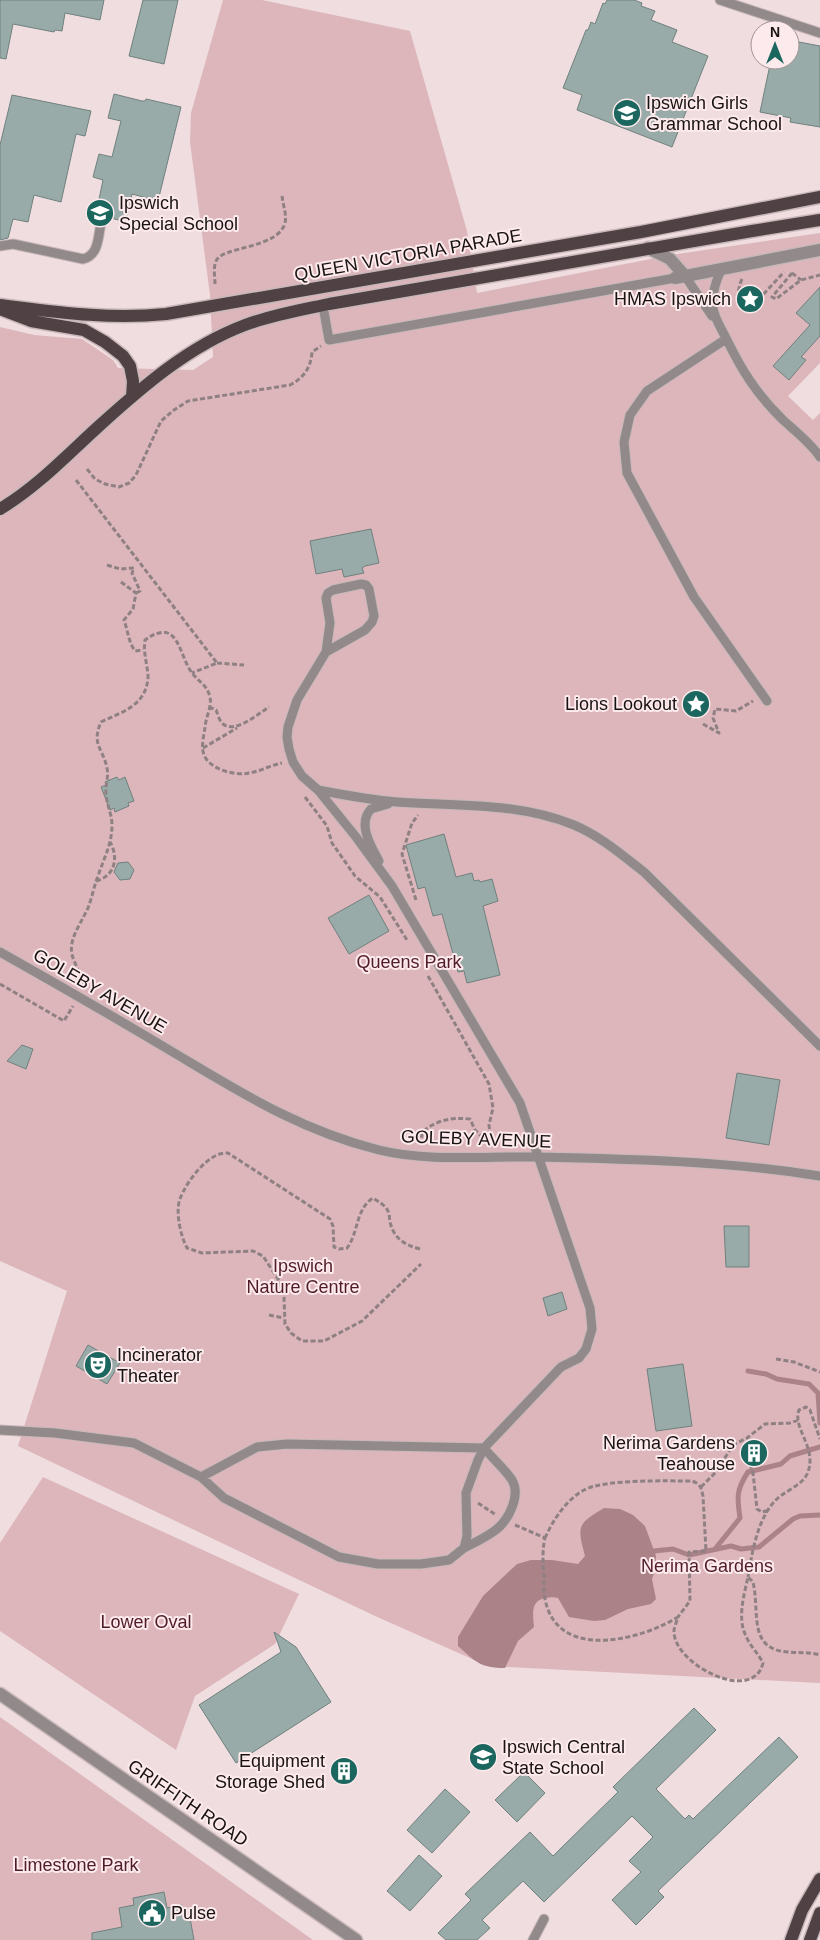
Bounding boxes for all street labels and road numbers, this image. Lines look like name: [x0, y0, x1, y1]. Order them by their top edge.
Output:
street label: QUEEN VICTORIA PARADE: [293, 225, 523, 285]
street label: GOLEBY AVENUE: [30, 945, 170, 1037]
street label: GOLEBY AVENUE: [400, 1126, 552, 1152]
street label: GRIFFITH ROAD: [124, 1756, 252, 1850]

